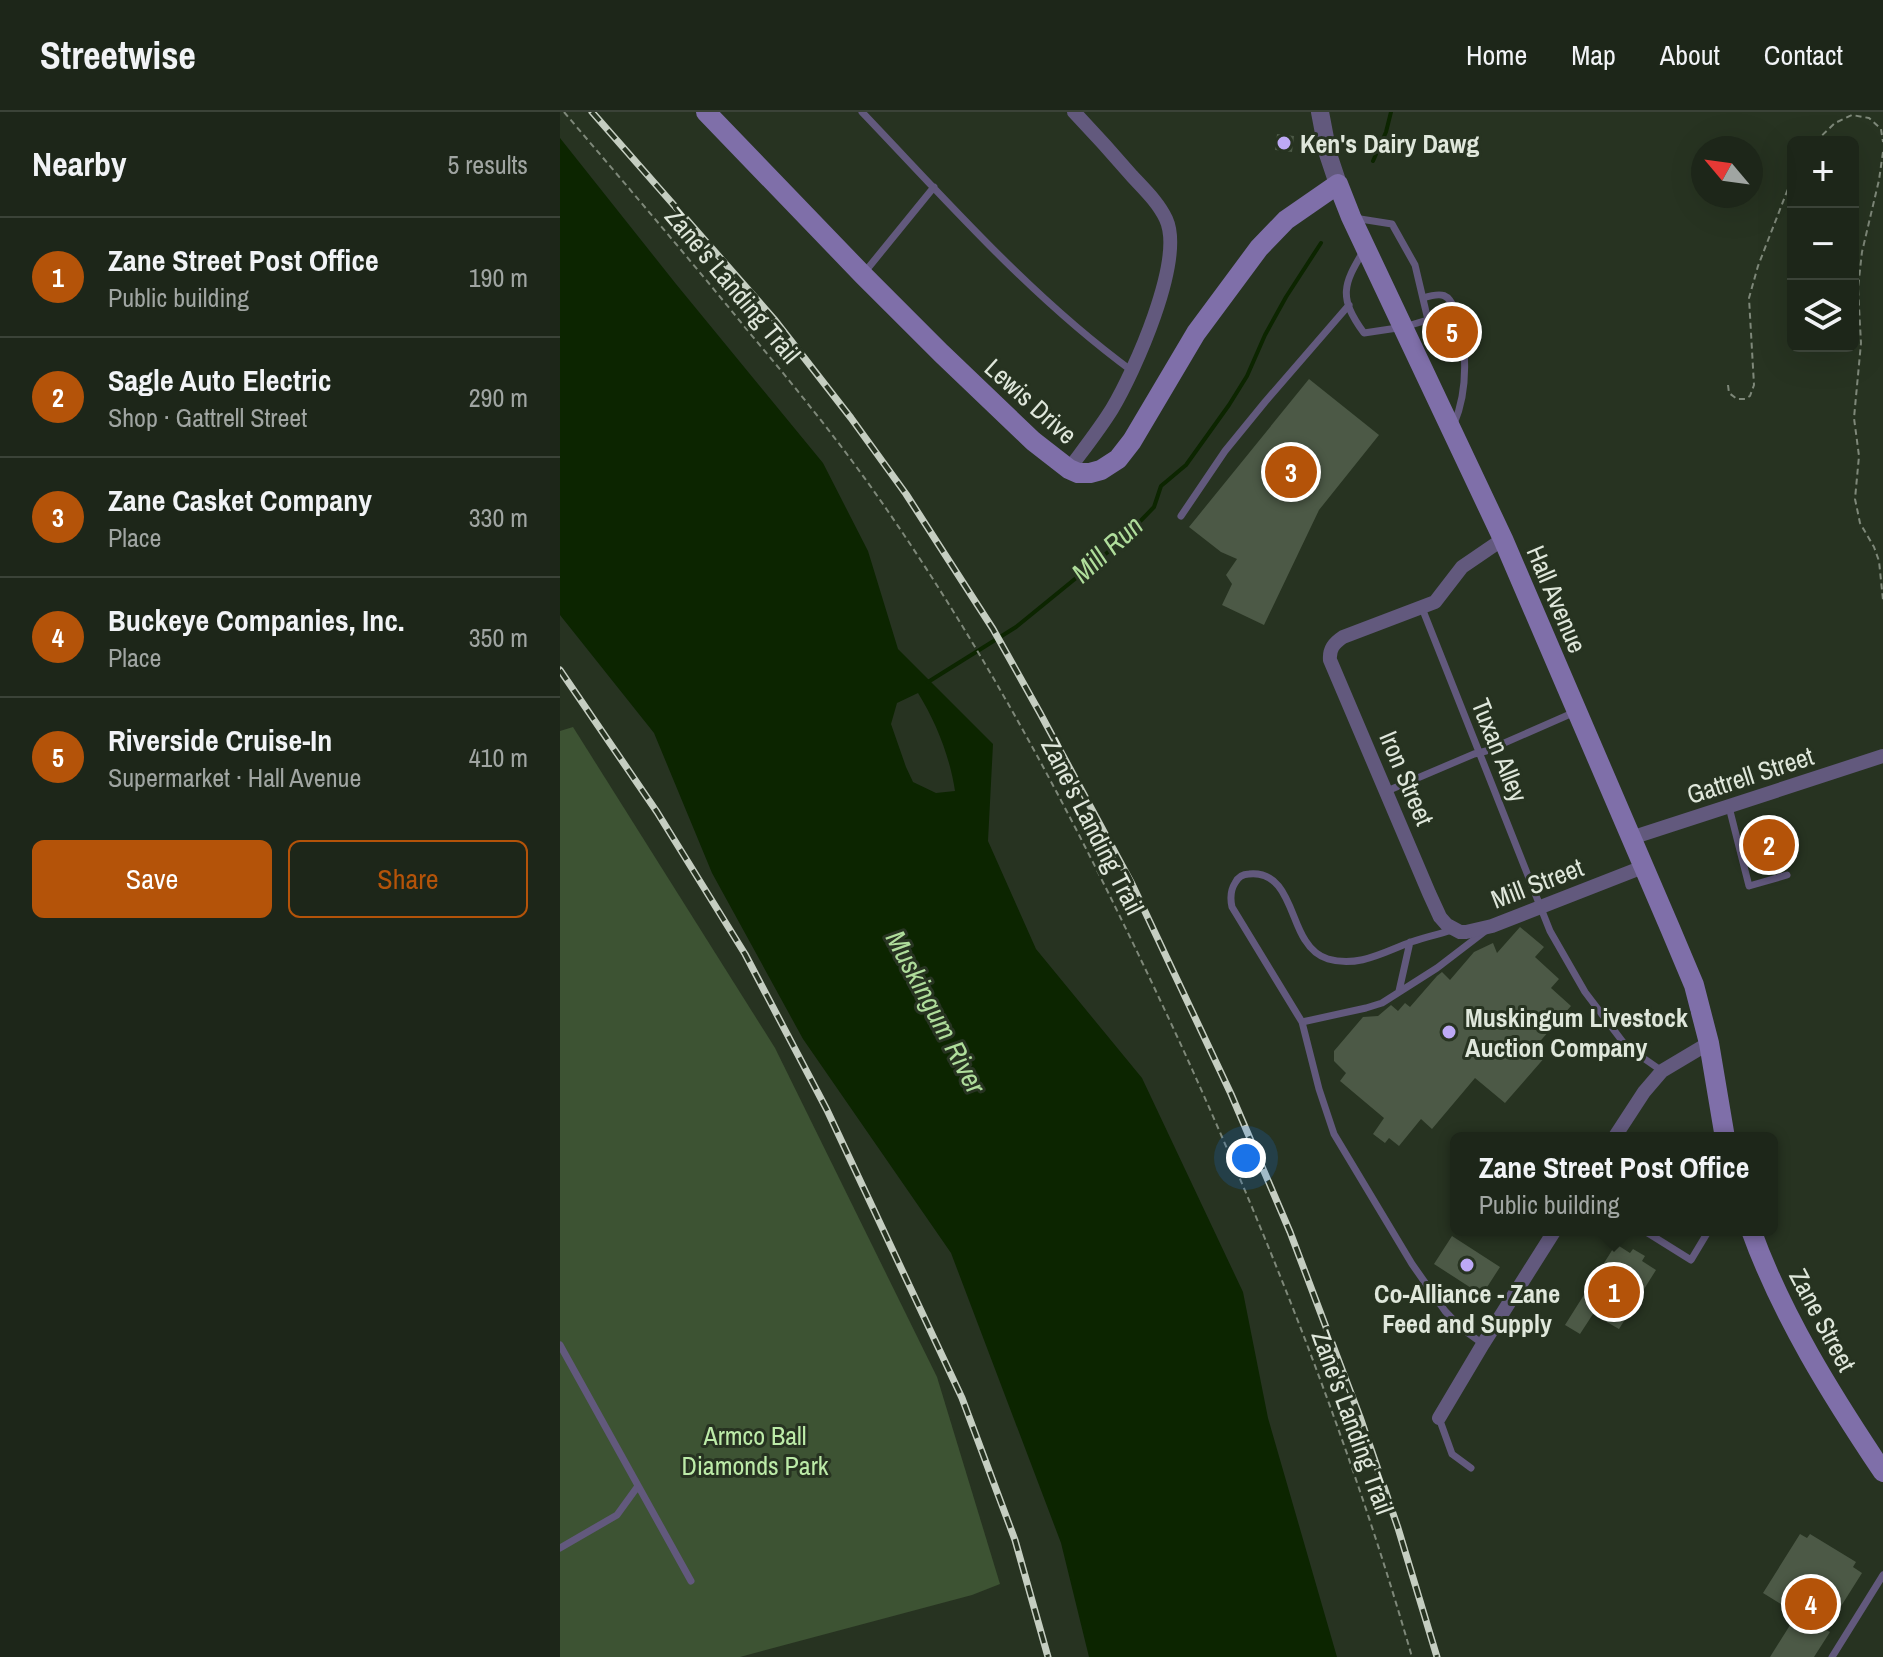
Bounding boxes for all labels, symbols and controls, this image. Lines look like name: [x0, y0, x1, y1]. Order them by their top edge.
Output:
text: Streetwise: [40, 30, 196, 81]
text: Home: [1466, 36, 1527, 74]
text: Map: [1571, 36, 1616, 74]
text: About: [1660, 36, 1720, 74]
text: Contact: [1764, 36, 1843, 74]
place label: Ken's Dairy Dawg: [1300, 126, 1479, 161]
marker: Ken's Dairy Dawg: [1275, 134, 1293, 152]
north arrow: [1691, 136, 1763, 208]
map controls: [1787, 136, 1859, 352]
button: +: [1787, 136, 1859, 208]
text: Nearby: [32, 141, 127, 187]
text: 5 results: [447, 147, 528, 182]
street label: Zane's Landing Trail: [657, 200, 809, 370]
button: −: [1787, 208, 1859, 280]
text: Zane Street Post Office: [108, 240, 379, 280]
text: 1: [52, 260, 64, 295]
text: 190 m: [469, 260, 528, 295]
text: Public building: [108, 280, 249, 315]
button: layers: [1787, 280, 1859, 352]
pin: 5: [1426, 302, 1478, 362]
street label: Lewis Drive: [977, 350, 1085, 452]
text: Sagle Auto Electric: [108, 360, 331, 400]
text: 2: [52, 380, 64, 415]
text: 290 m: [469, 380, 528, 415]
text: Shop · Gattrell Street: [108, 400, 307, 435]
pin: 3: [1265, 442, 1317, 502]
text: Zane Casket Company: [108, 480, 372, 520]
text: 3: [52, 500, 64, 535]
text: 330 m: [469, 500, 528, 535]
water label: Mill Run: [1063, 507, 1151, 591]
text: Place: [108, 520, 161, 555]
street label: Hall Avenue: [1519, 540, 1595, 658]
text: Buckeye Companies, Inc.: [108, 600, 405, 640]
text: 4: [52, 620, 64, 655]
text: 350 m: [469, 620, 528, 655]
text: Place: [108, 640, 161, 675]
street label: Tuxan Alley: [1463, 693, 1537, 807]
text: Riverside Cruise-In: [108, 720, 332, 760]
street label: Iron Street: [1371, 725, 1443, 831]
street label: Zane's Landing Trail: [1033, 732, 1153, 920]
street label: Gattrell Street: [1682, 738, 1818, 812]
text: 5: [52, 740, 64, 775]
text: 410 m: [469, 740, 528, 775]
text: Supermarket · Hall Avenue: [108, 760, 361, 795]
pin: 2: [1743, 815, 1795, 875]
button: Save: [32, 840, 272, 918]
button: Share: [288, 840, 528, 918]
street label: Mill Street: [1486, 849, 1588, 917]
water label: Muskingum River: [877, 924, 996, 1102]
place label: Muskingum Livestock Auction Company: [1465, 1000, 1688, 1065]
marker: Muskingum Livestock Auction Company: [1440, 1023, 1458, 1041]
popup: [1450, 1132, 1778, 1236]
your location: [1226, 1138, 1266, 1178]
text: Zane Street Post Office: [1479, 1147, 1749, 1187]
text: Public building: [1479, 1187, 1620, 1222]
marker: Co-Alliance - Zane Feed and Supply: [1458, 1256, 1476, 1274]
pin: 1: [1588, 1262, 1640, 1322]
street label: Zane Street: [1781, 1263, 1865, 1377]
place label: Co-Alliance - Zane Feed and Supply: [1374, 1276, 1560, 1341]
street label: Zane's Landing Trail: [1303, 1325, 1403, 1519]
park label: Armco Ball Diamonds Park: [682, 1418, 829, 1483]
pin: 4: [1785, 1574, 1837, 1634]

